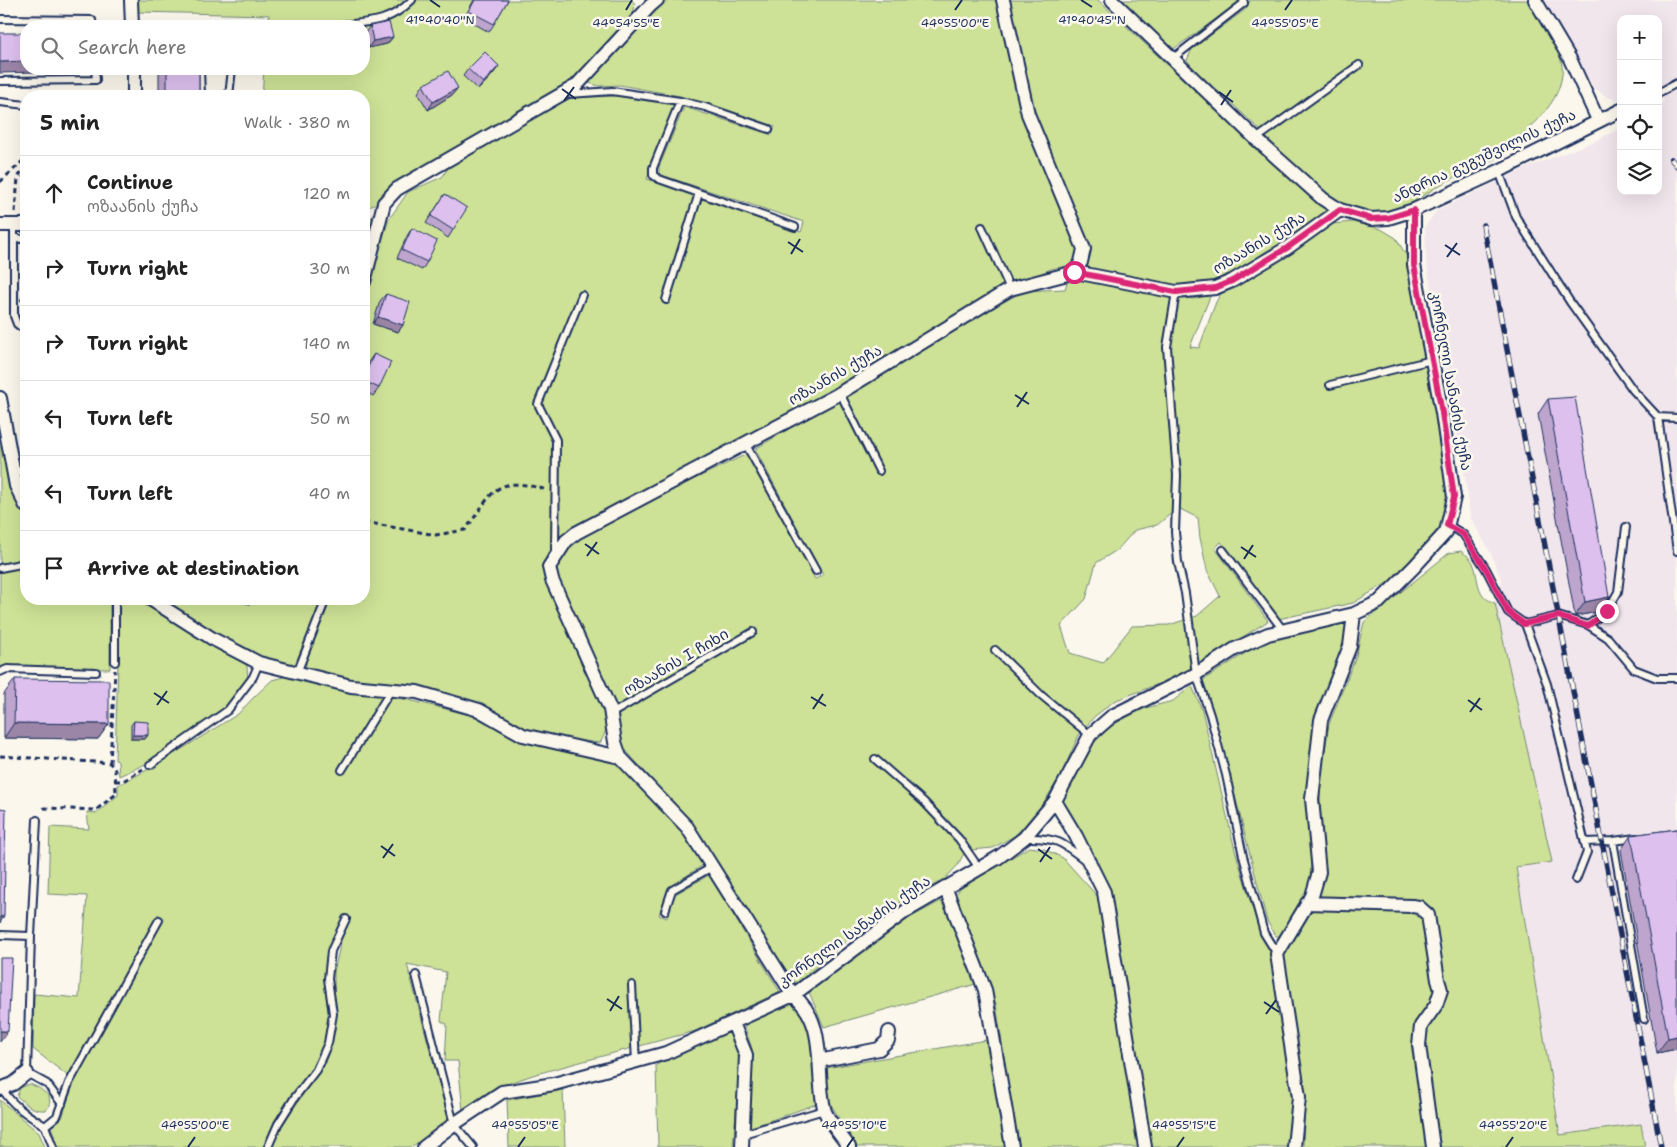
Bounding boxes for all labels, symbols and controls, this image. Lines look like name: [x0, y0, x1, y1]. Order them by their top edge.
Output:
text: 41°40'40"N: [405, 12, 475, 28]
text: 41°40'45"N: [1058, 12, 1126, 28]
text: 44°54'55"E: [592, 15, 660, 31]
text: 44°55'00"E: [921, 15, 989, 31]
text: 44°55'05"E: [1251, 15, 1319, 31]
map controls: [1617, 15, 1662, 195]
button: +: [1617, 15, 1662, 60]
search box: [20, 20, 370, 75]
icon: search: [38, 34, 66, 62]
text: Search here: [78, 35, 187, 60]
button: −: [1617, 60, 1662, 105]
street label: ანდრია გუგუშვილის ქუჩა: [1389, 105, 1579, 207]
button: locate: [1617, 105, 1662, 150]
text: 5 min: [40, 109, 100, 137]
text: Walk · 380 m: [244, 112, 350, 133]
button: layers: [1617, 150, 1662, 195]
text: Continue: [87, 170, 173, 195]
icon: ahead: [40, 179, 68, 207]
text: 120 m: [303, 183, 350, 204]
text: ოზაანის ქუჩა: [87, 196, 199, 217]
street label: ოზაანის ქუჩა: [1209, 207, 1309, 279]
icon: right: [40, 254, 68, 282]
text: Turn right: [87, 256, 188, 281]
text: 30 m: [309, 258, 350, 279]
route start: [1063, 261, 1086, 284]
street label: კორნელი სანაძის ქუჩა: [1425, 290, 1477, 472]
icon: right: [40, 329, 68, 357]
text: Turn right: [87, 331, 188, 356]
text: 140 m: [303, 333, 350, 354]
street label: ოზაანის ქუჩა: [785, 340, 885, 410]
icon: left: [40, 404, 68, 432]
text: Turn left: [87, 406, 173, 431]
text: 50 m: [310, 408, 350, 429]
icon: left: [40, 479, 68, 507]
text: Turn left: [87, 481, 173, 506]
text: 40 m: [308, 483, 350, 504]
icon: arrive: [40, 554, 68, 582]
text: Arrive at destination: [87, 556, 299, 581]
route end: [1596, 600, 1619, 623]
street label: ოზაანის I ჩიხი: [620, 624, 732, 700]
street label: კორნელი სანაძის ქუჩა: [774, 871, 934, 991]
text: 44°55'00"E: [161, 1117, 229, 1133]
text: 44°55'05"E: [491, 1117, 559, 1133]
text: 44°55'10"E: [821, 1117, 887, 1133]
text: 44°55'15"E: [1152, 1117, 1216, 1133]
text: 44°55'20"E: [1479, 1117, 1547, 1133]

